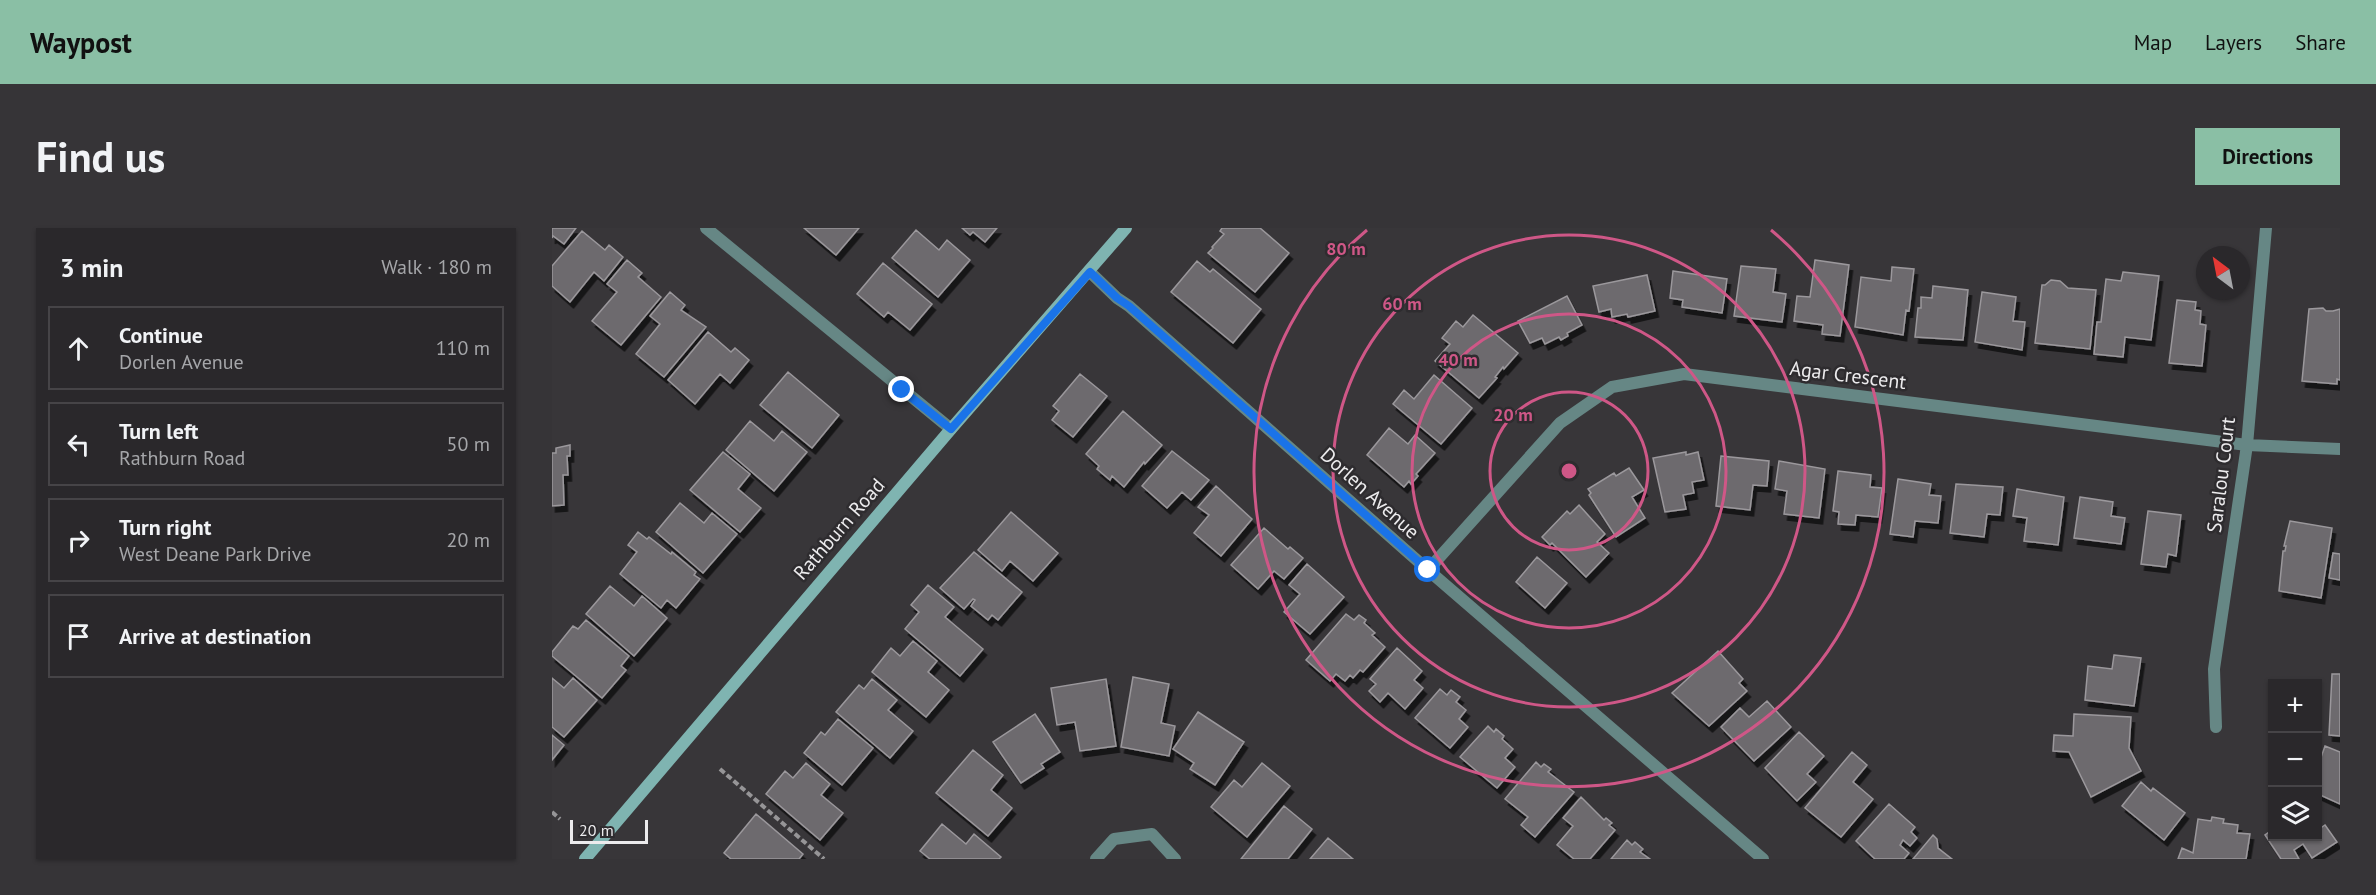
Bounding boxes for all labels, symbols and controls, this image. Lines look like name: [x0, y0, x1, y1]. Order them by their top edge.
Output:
text: Waypost: [30, 24, 132, 61]
text: Map: [2134, 29, 2172, 56]
text: Layers: [2205, 29, 2262, 56]
text: Share: [2295, 29, 2346, 56]
button: Directions: [2195, 128, 2340, 185]
text: Find us: [36, 129, 165, 184]
text: 80 m: [1326, 237, 1366, 260]
north arrow: [2196, 246, 2250, 300]
text: 3 min: [60, 251, 123, 284]
text: Walk · 180 m: [381, 254, 492, 280]
text: 60 m: [1382, 292, 1422, 315]
text: Continue: [119, 321, 203, 349]
icon: ahead: [62, 332, 95, 365]
text: 110 m: [436, 335, 490, 361]
text: 40 m: [1438, 348, 1478, 371]
text: Dorlen Avenue: [119, 349, 244, 375]
street label: Agar Crescent: [1788, 355, 1908, 395]
route end: [888, 376, 914, 402]
text: 20 m: [1493, 403, 1533, 426]
street label: Saralou Court: [2201, 415, 2241, 534]
text: Turn left: [119, 417, 199, 445]
icon: left: [62, 428, 95, 461]
text: 50 m: [447, 431, 490, 457]
street label: Dorlen Avenue: [1315, 442, 1425, 544]
text: Rathburn Road: [119, 445, 245, 471]
centre of rings: [1559, 461, 1579, 481]
street label: Rathburn Road: [788, 473, 890, 585]
text: Turn right: [119, 513, 211, 541]
icon: right: [62, 524, 95, 557]
text: 20 m: [447, 527, 490, 553]
text: West Deane Park Drive: [119, 541, 311, 567]
route start: [1414, 556, 1440, 582]
icon: arrive: [62, 620, 95, 653]
text: Arrive at destination: [119, 622, 311, 650]
map controls: [2268, 679, 2322, 841]
button: +: [2268, 679, 2322, 733]
button: −: [2268, 733, 2322, 787]
button: layers: [2268, 787, 2322, 841]
scale bar: [570, 817, 648, 844]
text: 20 m: [579, 820, 614, 840]

